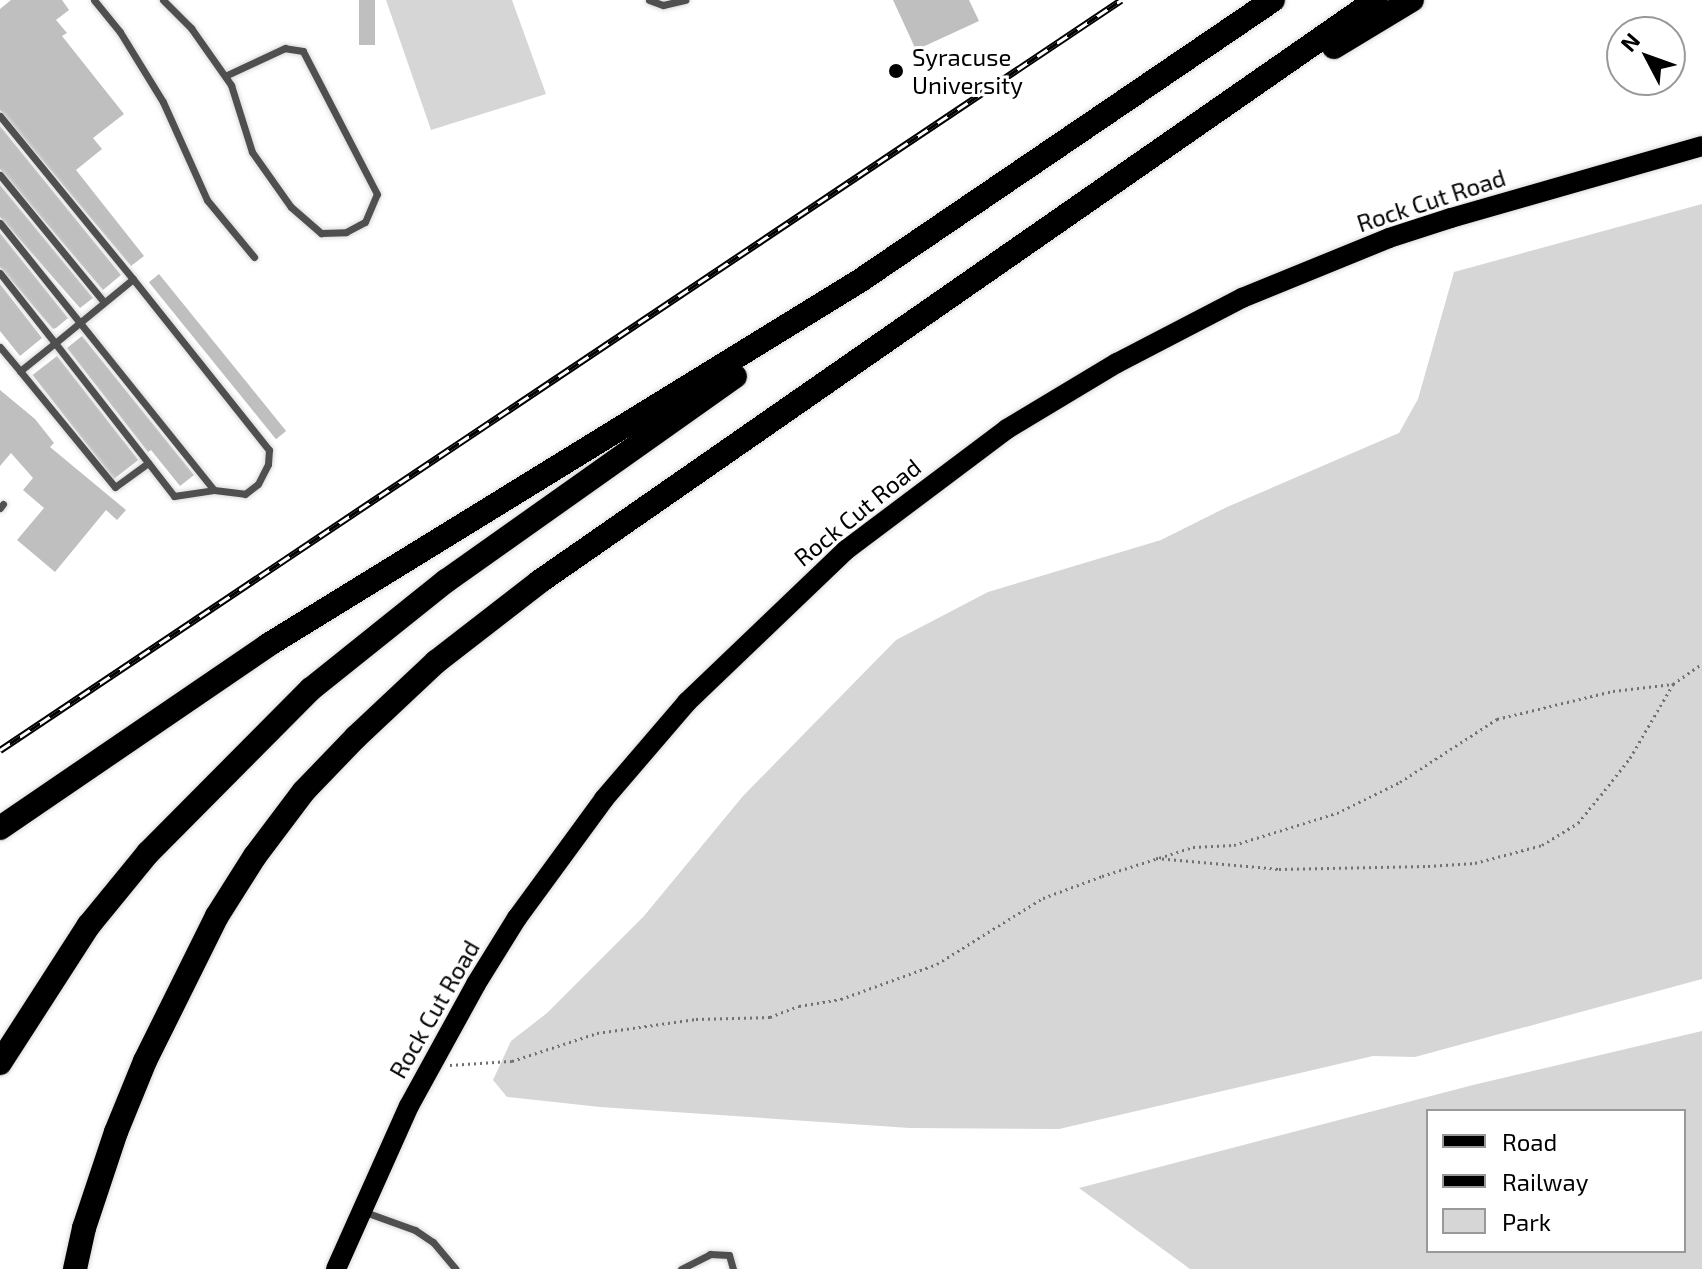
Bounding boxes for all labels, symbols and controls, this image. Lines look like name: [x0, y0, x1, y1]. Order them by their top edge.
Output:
north arrow: [1606, 16, 1686, 96]
text: N: [1614, 27, 1644, 56]
place label: Syracuse University: [912, 43, 1023, 99]
marker: Syracuse University: [887, 62, 905, 80]
street label: Rock Cut Road: [1353, 162, 1509, 238]
street label: Rock Cut Road: [788, 452, 926, 572]
street label: Rock Cut Road: [383, 935, 485, 1083]
legend: [1426, 1109, 1686, 1253]
text: Road: [1502, 1127, 1557, 1156]
text: Railway: [1502, 1167, 1588, 1196]
text: Park: [1502, 1207, 1551, 1236]

